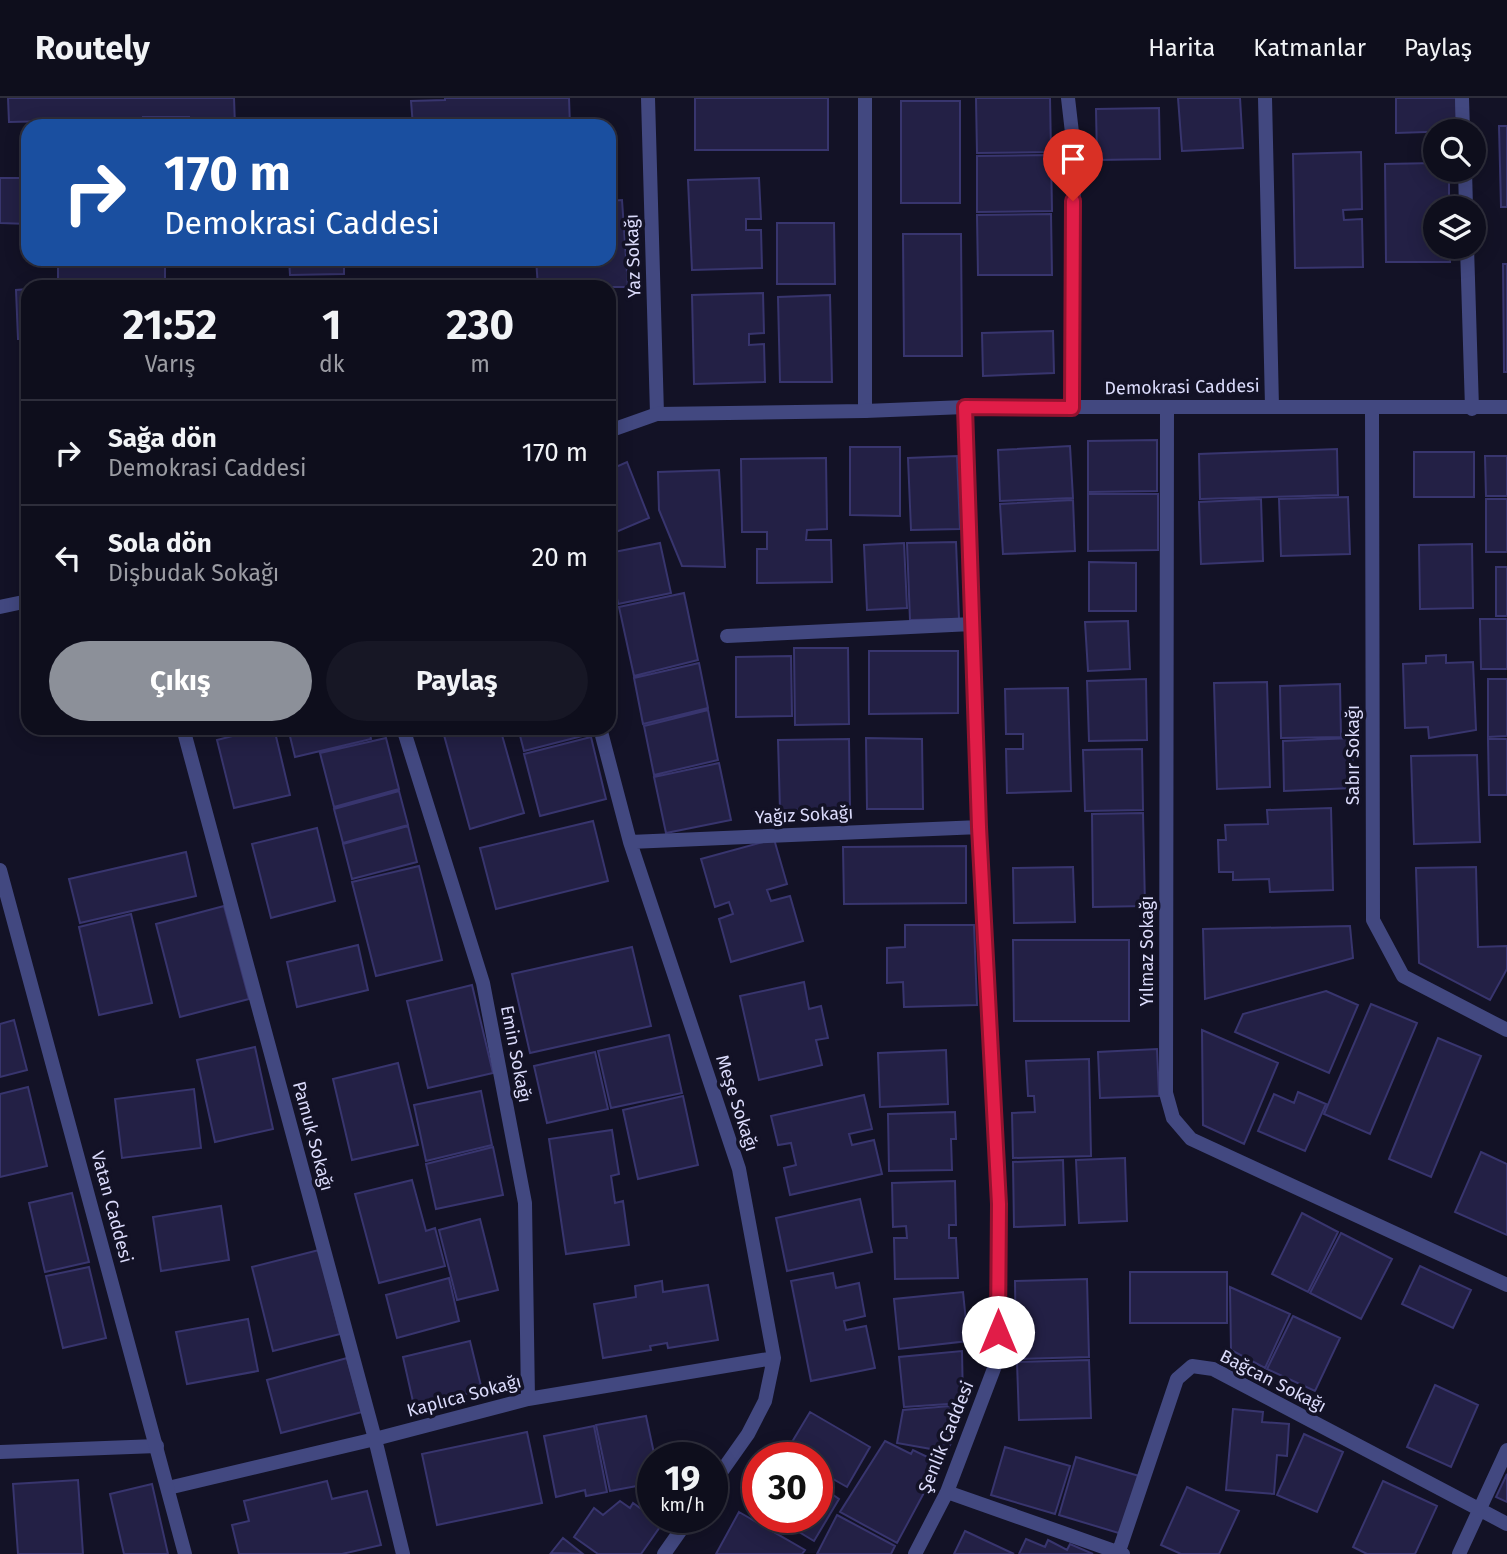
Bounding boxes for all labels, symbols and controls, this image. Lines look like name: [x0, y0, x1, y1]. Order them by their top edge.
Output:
text: Routely: [35, 28, 150, 68]
text: Harita: [1148, 34, 1215, 62]
text: Katmanlar: [1253, 34, 1366, 62]
text: Paylaş: [1404, 34, 1472, 62]
map controls: [1423, 119, 1486, 259]
button: search: [1423, 119, 1486, 182]
pin: [1043, 129, 1103, 201]
icon: arrive: [1054, 140, 1092, 178]
text: 170 m: [164, 144, 291, 203]
icon: right: [49, 147, 140, 238]
button: layers: [1423, 196, 1486, 259]
text: Demokrasi Caddesi: [164, 204, 440, 242]
street label: Yaz Sokağı: [621, 214, 645, 298]
text: 21:52: [123, 300, 217, 350]
text: 1: [322, 300, 341, 350]
text: 230: [446, 300, 514, 350]
text: Varış: [145, 350, 195, 378]
text: dk: [319, 350, 344, 378]
text: m: [470, 350, 490, 378]
street label: Demokrasi Caddesi: [1104, 375, 1260, 399]
text: Sağa dön: [108, 423, 217, 454]
icon: right: [49, 434, 87, 472]
text: 170 m: [522, 437, 588, 468]
text: Demokrasi Caddesi: [108, 454, 306, 482]
text: Sola dön: [108, 528, 212, 559]
icon: left: [49, 539, 87, 577]
text: 20 m: [531, 542, 588, 573]
text: Dişbudak Sokağı: [108, 559, 279, 587]
button: Çıkış: [49, 641, 312, 721]
button: Paylaş: [326, 641, 588, 721]
street label: Sabır Sokağı: [1342, 705, 1364, 805]
street label: Yağız Sokağı: [754, 801, 854, 829]
street label: Yılmaz Sokağı: [1136, 896, 1158, 1006]
street label: Emin Sokağı: [496, 1004, 536, 1104]
street label: Meşe Sokağı: [711, 1052, 763, 1154]
street label: Pamuk Sokağı: [288, 1079, 338, 1193]
street label: Vatan Caddesi: [86, 1149, 138, 1265]
position arrow: [961, 1295, 1035, 1369]
street label: Bağcan Sokağı: [1216, 1345, 1330, 1417]
street label: Kaplıca Sokağı: [404, 1370, 524, 1422]
street label: Şenlik Caddesi: [914, 1378, 978, 1496]
speed limit sign: 30: [742, 1442, 833, 1533]
text: 19: [665, 1457, 700, 1499]
text: km/h: [660, 1494, 705, 1516]

